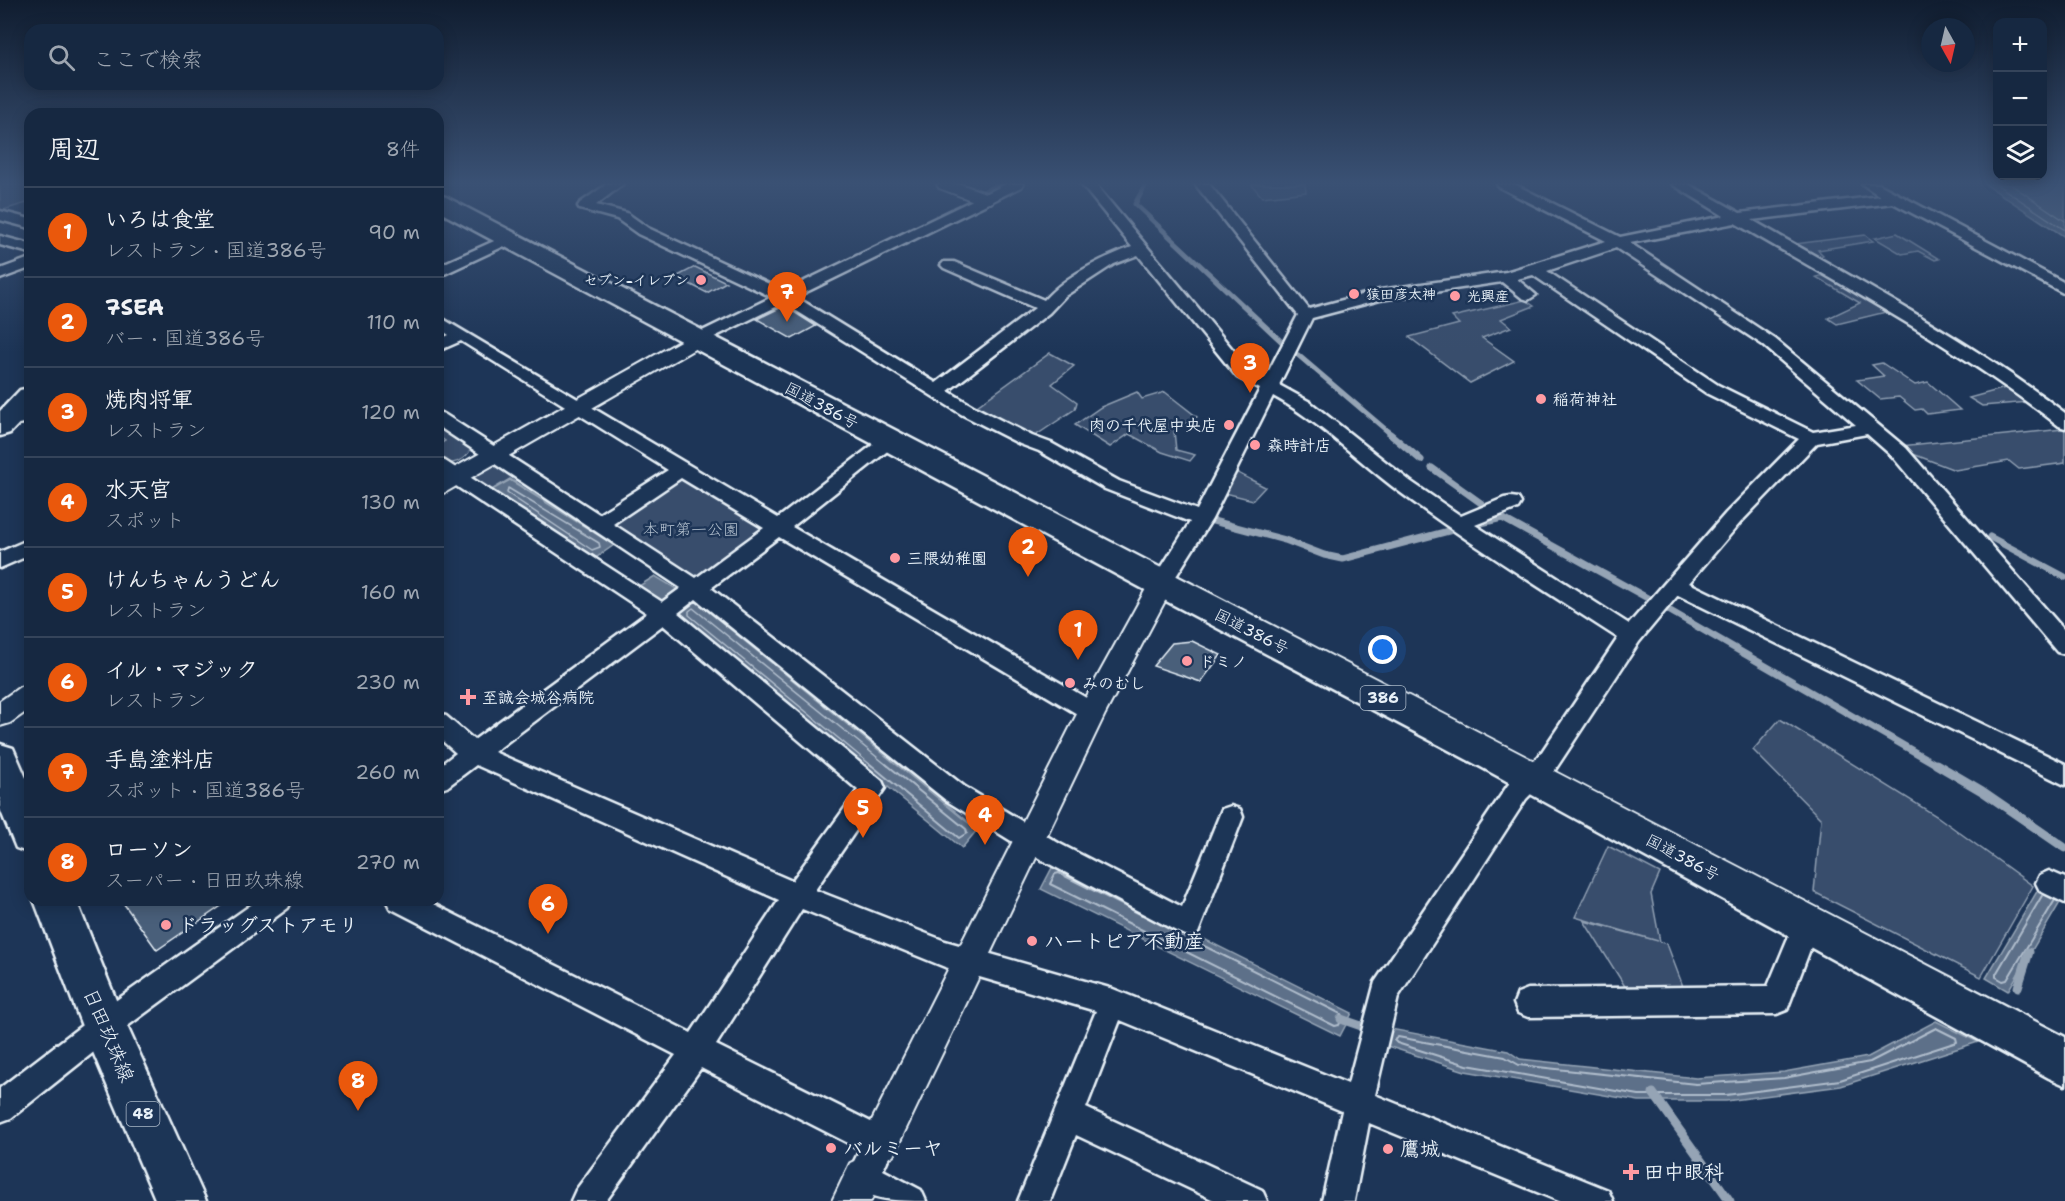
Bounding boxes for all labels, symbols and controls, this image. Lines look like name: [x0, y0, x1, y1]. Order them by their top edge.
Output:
north arrow: [1921, 18, 1975, 72]
map controls: [1993, 18, 2047, 180]
button: +: [1993, 18, 2047, 72]
search box: [24, 24, 444, 90]
icon: search: [45, 41, 78, 74]
text: ここで検索: [93, 45, 203, 74]
button: −: [1993, 72, 2047, 126]
button: layers: [1993, 126, 2047, 180]
text: 周辺: [48, 131, 100, 166]
text: 8件: [386, 136, 420, 162]
text: いろは食堂: [105, 205, 215, 234]
text: 1: [63, 219, 72, 245]
text: 90 m: [368, 219, 420, 245]
text: レストラン · 国道386号: [105, 237, 327, 263]
place label: セブン-イレブン: [584, 271, 689, 289]
pin: 7: [768, 272, 806, 322]
marker: セブン-イレブン: [694, 273, 708, 287]
place label: 猿田彦太神: [1366, 285, 1436, 303]
marker: 猿田彦太神: [1347, 287, 1361, 301]
place label: 光興産: [1467, 287, 1509, 305]
marker: 光興産: [1448, 289, 1462, 303]
text: 7SEA: [105, 293, 164, 322]
text: 2: [61, 309, 75, 335]
text: 110 m: [366, 309, 420, 335]
text: バー · 国道386号: [105, 325, 265, 351]
pin: 3: [1230, 344, 1270, 393]
street label: 国道386号: [781, 377, 862, 434]
text: 焼肉将軍: [105, 385, 193, 414]
place label: 稲荷神社: [1553, 389, 1617, 410]
marker: 稲荷神社: [1534, 392, 1548, 406]
text: 3: [61, 399, 75, 425]
text: 120 m: [361, 399, 420, 425]
place label: 肉の千代屋中央店: [1089, 415, 1217, 436]
text: レストラン: [105, 417, 207, 443]
marker: 肉の千代屋中央店: [1222, 418, 1236, 432]
place label: 森時計店: [1267, 435, 1331, 456]
marker: 森時計店: [1248, 438, 1262, 452]
text: 水天宮: [105, 475, 171, 504]
text: 4: [61, 489, 75, 515]
text: 130 m: [361, 489, 420, 515]
text: スポット: [105, 507, 185, 533]
park label: 本町第一公園: [643, 519, 739, 540]
pin: 2: [1008, 528, 1048, 577]
place label: 三隈幼稚園: [907, 548, 987, 569]
marker: 三隈幼稚園: [888, 551, 902, 565]
text: けんちゃんうどん: [105, 565, 281, 594]
text: 5: [61, 579, 74, 605]
text: 160 m: [361, 579, 420, 605]
text: レストラン: [105, 597, 207, 623]
street label: 国道386号: [1211, 604, 1293, 659]
pin: 1: [1058, 610, 1098, 660]
your location: [1368, 635, 1397, 664]
place label: ドミノ: [1199, 651, 1247, 672]
marker: ドミノ: [1180, 654, 1194, 668]
text: イル・マジック: [105, 655, 258, 684]
text: 6: [61, 669, 75, 695]
text: 230 m: [355, 669, 420, 695]
place label: みのむし: [1082, 673, 1146, 694]
marker: みのむし: [1063, 676, 1077, 690]
road number: 386: [1360, 686, 1406, 710]
text: レストラン: [105, 687, 207, 713]
place label: 至誠会城谷病院: [482, 687, 594, 708]
marker: 至誠会城谷病院: [459, 688, 477, 706]
text: 手島塗料店: [105, 745, 215, 774]
text: 7: [61, 759, 75, 785]
text: 260 m: [355, 759, 420, 785]
text: スポット · 国道386号: [105, 777, 305, 803]
pin: 5: [844, 788, 882, 838]
pin: 4: [966, 796, 1004, 845]
street label: 国道386号: [1642, 829, 1723, 886]
text: ローソン: [105, 835, 193, 864]
text: 8: [61, 849, 75, 875]
text: 270 m: [356, 849, 420, 875]
text: スーパー · 日田玖珠線: [105, 867, 303, 893]
pin: 6: [528, 884, 568, 934]
place label: ドラッグストアモリ: [178, 912, 358, 938]
marker: ドラッグストアモリ: [159, 918, 173, 932]
place label: ハートピア不動産: [1044, 928, 1204, 954]
marker: ハートピア不動産: [1025, 934, 1039, 948]
street label: 日田玖珠線: [77, 984, 141, 1086]
pin: 8: [338, 1062, 378, 1111]
road number: 48: [126, 1102, 160, 1126]
place label: バルミーヤ: [843, 1135, 943, 1161]
place label: 鷹城: [1400, 1136, 1440, 1162]
marker: バルミーヤ: [824, 1141, 838, 1155]
marker: 鷹城: [1381, 1142, 1395, 1156]
place label: 田中眼科: [1644, 1159, 1724, 1185]
marker: 田中眼科: [1622, 1163, 1640, 1181]

